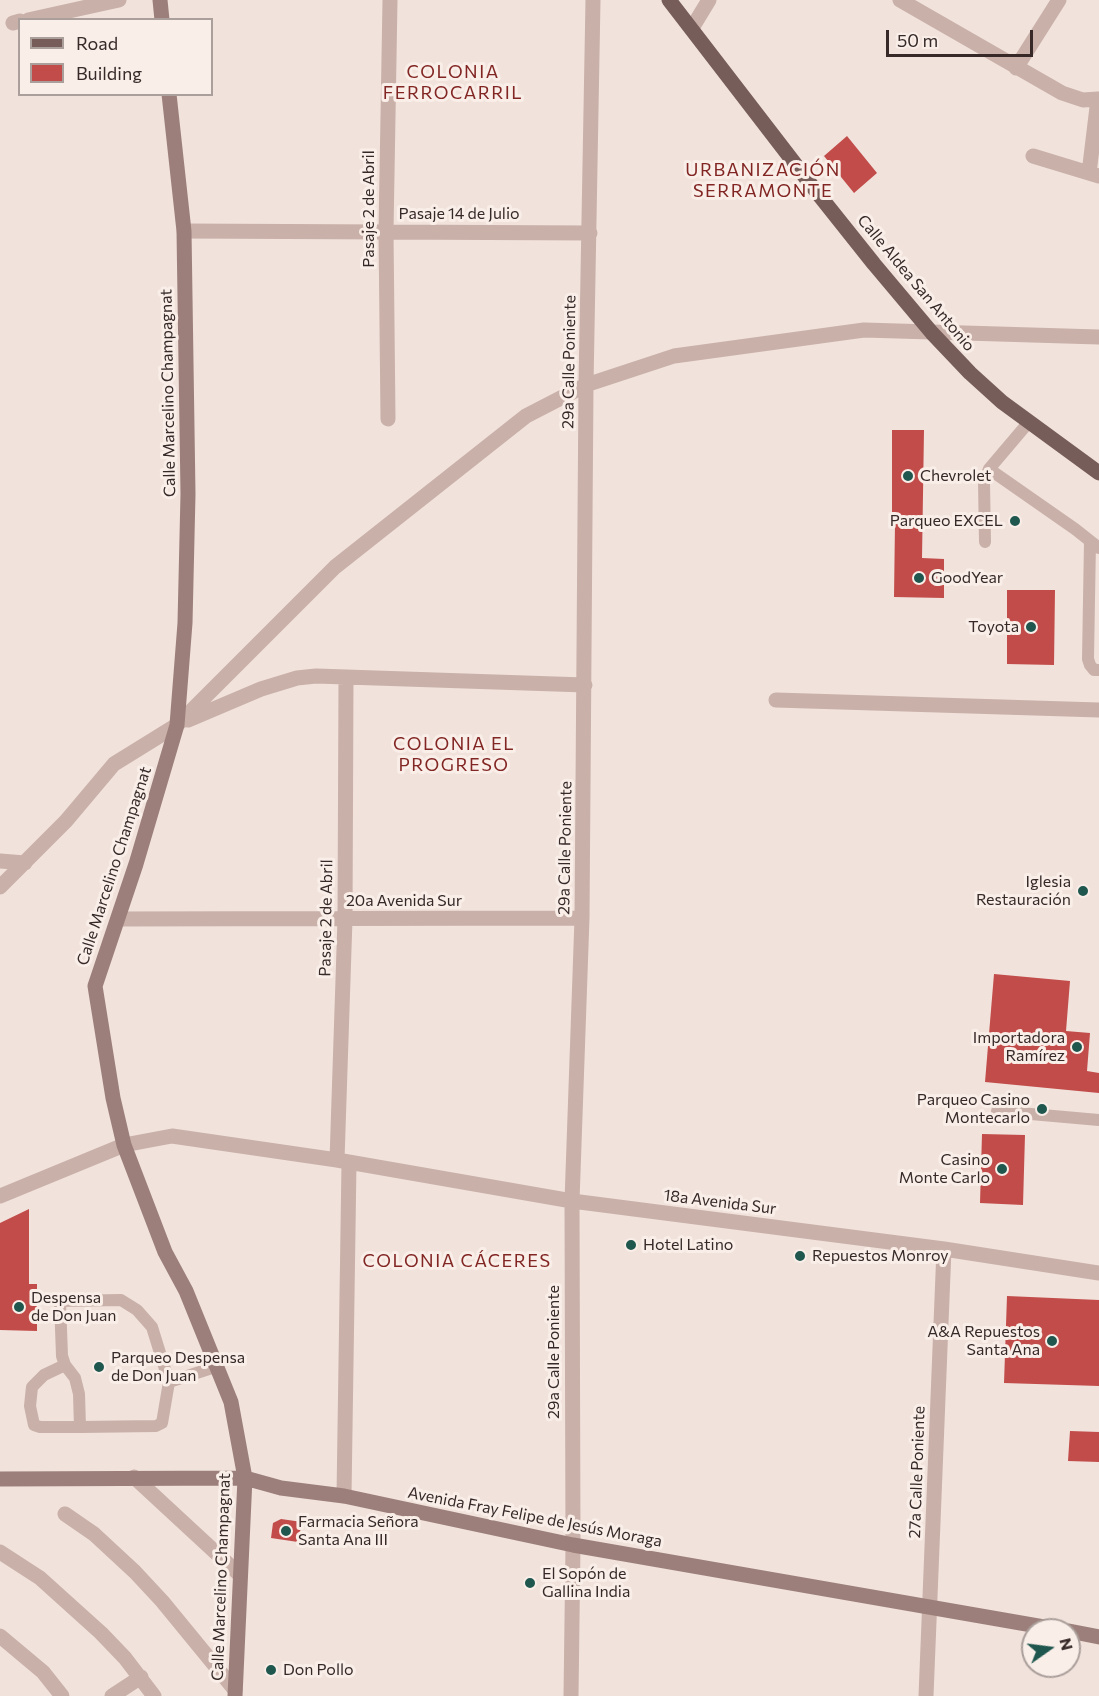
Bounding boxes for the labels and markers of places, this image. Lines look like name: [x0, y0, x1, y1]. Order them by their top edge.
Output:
place label: Chevrolet: [920, 466, 991, 486]
marker: Chevrolet: [901, 469, 915, 483]
place label: Parqueo EXCEL: [890, 511, 1003, 531]
marker: Parqueo EXCEL: [1008, 514, 1022, 528]
place label: GoodYear: [931, 568, 1003, 588]
marker: GoodYear: [912, 571, 926, 585]
place label: Toyota: [968, 617, 1019, 637]
marker: Toyota: [1024, 620, 1038, 634]
place label: Iglesia Restauración: [976, 872, 1071, 910]
marker: Iglesia Restauración: [1076, 884, 1090, 898]
place label: Importadora Ramírez: [973, 1028, 1065, 1066]
marker: Importadora Ramírez: [1070, 1040, 1084, 1054]
place label: Parqueo Casino Montecarlo: [917, 1090, 1030, 1128]
marker: Parqueo Casino Montecarlo: [1035, 1102, 1049, 1116]
place label: Casino Monte Carlo: [899, 1150, 990, 1188]
marker: Casino Monte Carlo: [995, 1162, 1009, 1176]
place label: Hotel Latino: [643, 1235, 733, 1255]
marker: Hotel Latino: [624, 1238, 638, 1252]
place label: Repuestos Monroy: [812, 1246, 949, 1266]
marker: Repuestos Monroy: [793, 1249, 807, 1263]
place label: Despensa de Don Juan: [31, 1288, 116, 1326]
marker: Despensa de Don Juan: [12, 1300, 26, 1314]
place label: A&A Repuestos Santa Ana: [927, 1322, 1040, 1360]
marker: A&A Repuestos Santa Ana: [1045, 1334, 1059, 1348]
place label: Parqueo Despensa de Don Juan: [111, 1348, 245, 1386]
marker: Parqueo Despensa de Don Juan: [92, 1360, 106, 1374]
place label: Farmacia Señora Santa Ana III: [298, 1512, 419, 1550]
marker: Farmacia Señora Santa Ana III: [279, 1524, 293, 1538]
place label: El Sopón de Gallina India: [542, 1564, 630, 1602]
marker: El Sopón de Gallina India: [523, 1576, 537, 1590]
place label: Don Pollo: [283, 1660, 354, 1680]
marker: Don Pollo: [264, 1663, 278, 1677]

